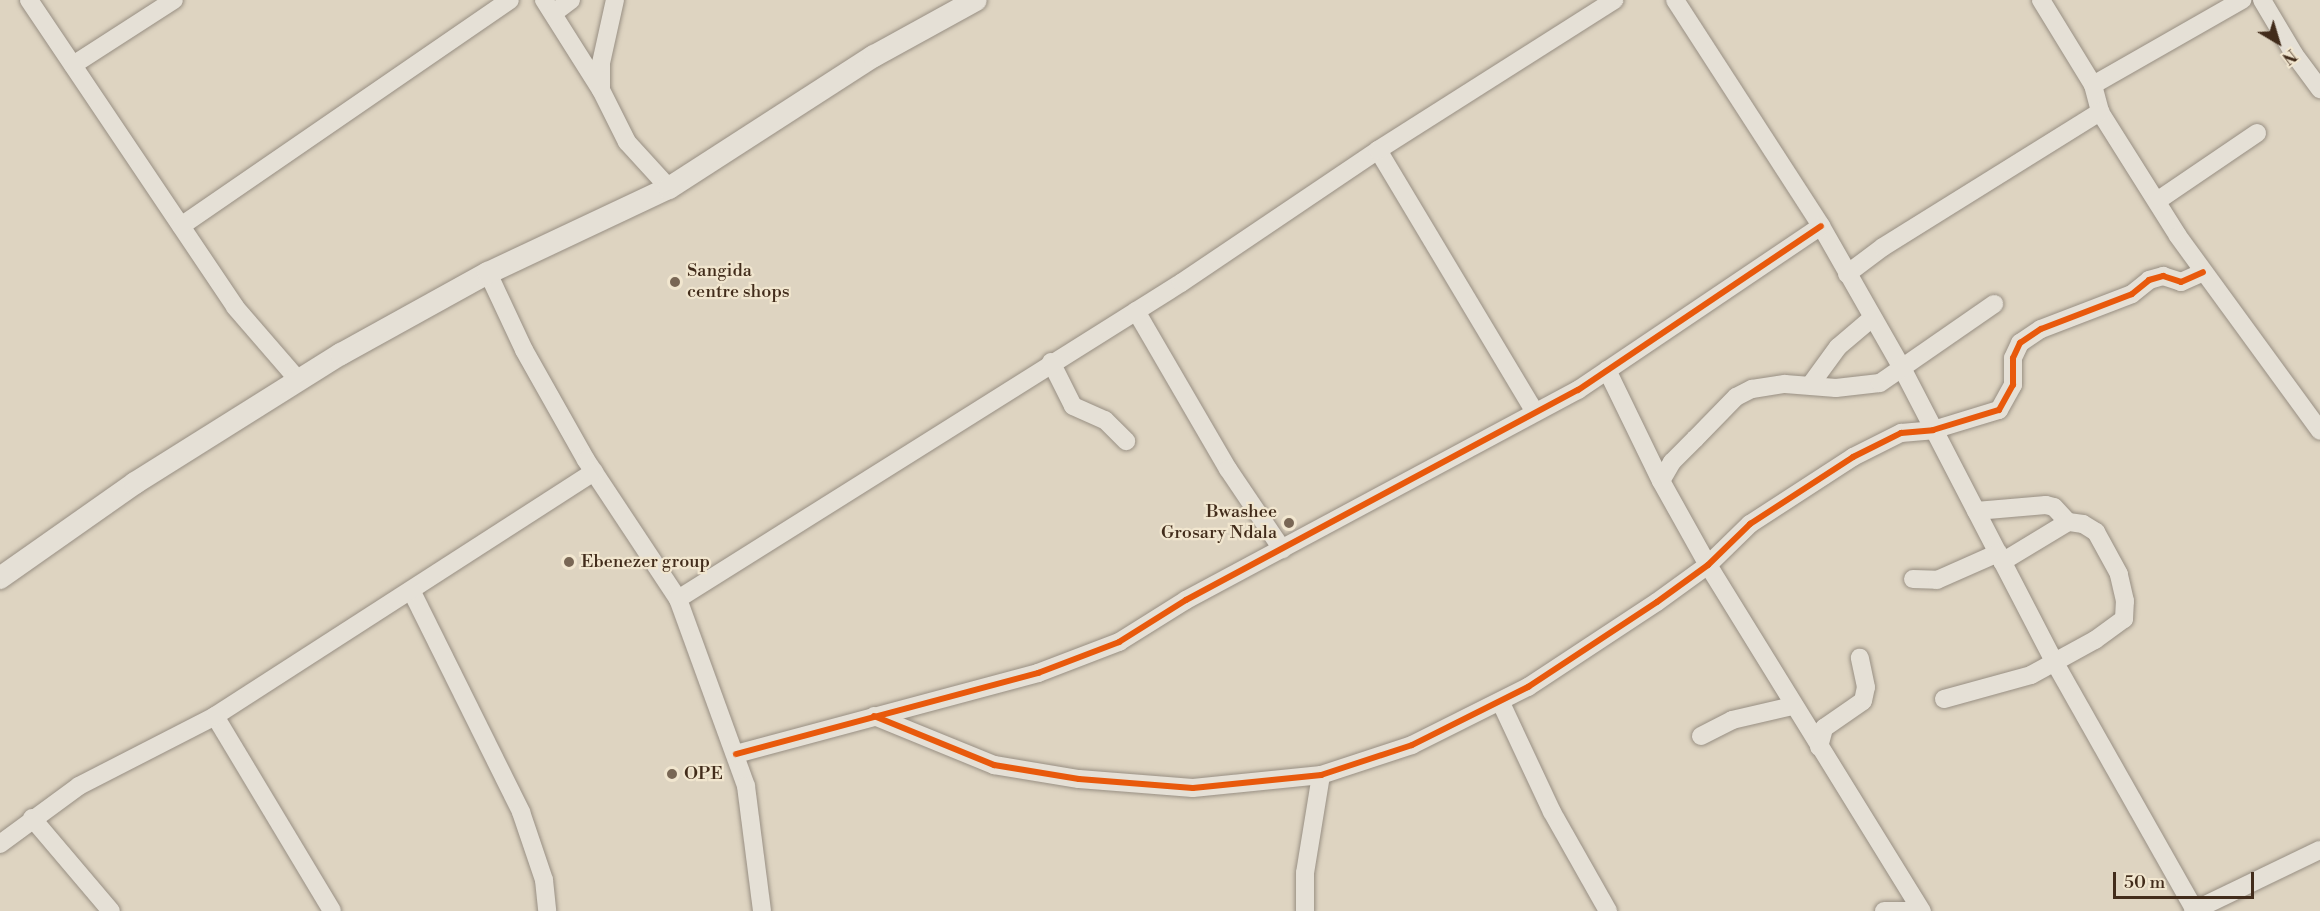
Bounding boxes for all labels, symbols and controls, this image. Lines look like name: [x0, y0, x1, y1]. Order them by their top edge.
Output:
north arrow: [2248, 12, 2308, 72]
text: N: [2278, 44, 2300, 68]
place label: Sangida centre shops: [687, 261, 790, 304]
marker: Sangida centre shops: [668, 275, 682, 289]
place label: Bwashee Grosary Ndala: [1161, 502, 1277, 544]
marker: Bwashee Grosary Ndala: [1282, 516, 1296, 530]
place label: Ebenezer group: [581, 551, 710, 573]
marker: Ebenezer group: [562, 555, 576, 569]
place label: OPE: [684, 763, 723, 785]
marker: OPE: [665, 767, 679, 781]
scale bar: [2116, 860, 2257, 898]
text: 50 m: [2124, 871, 2165, 894]

